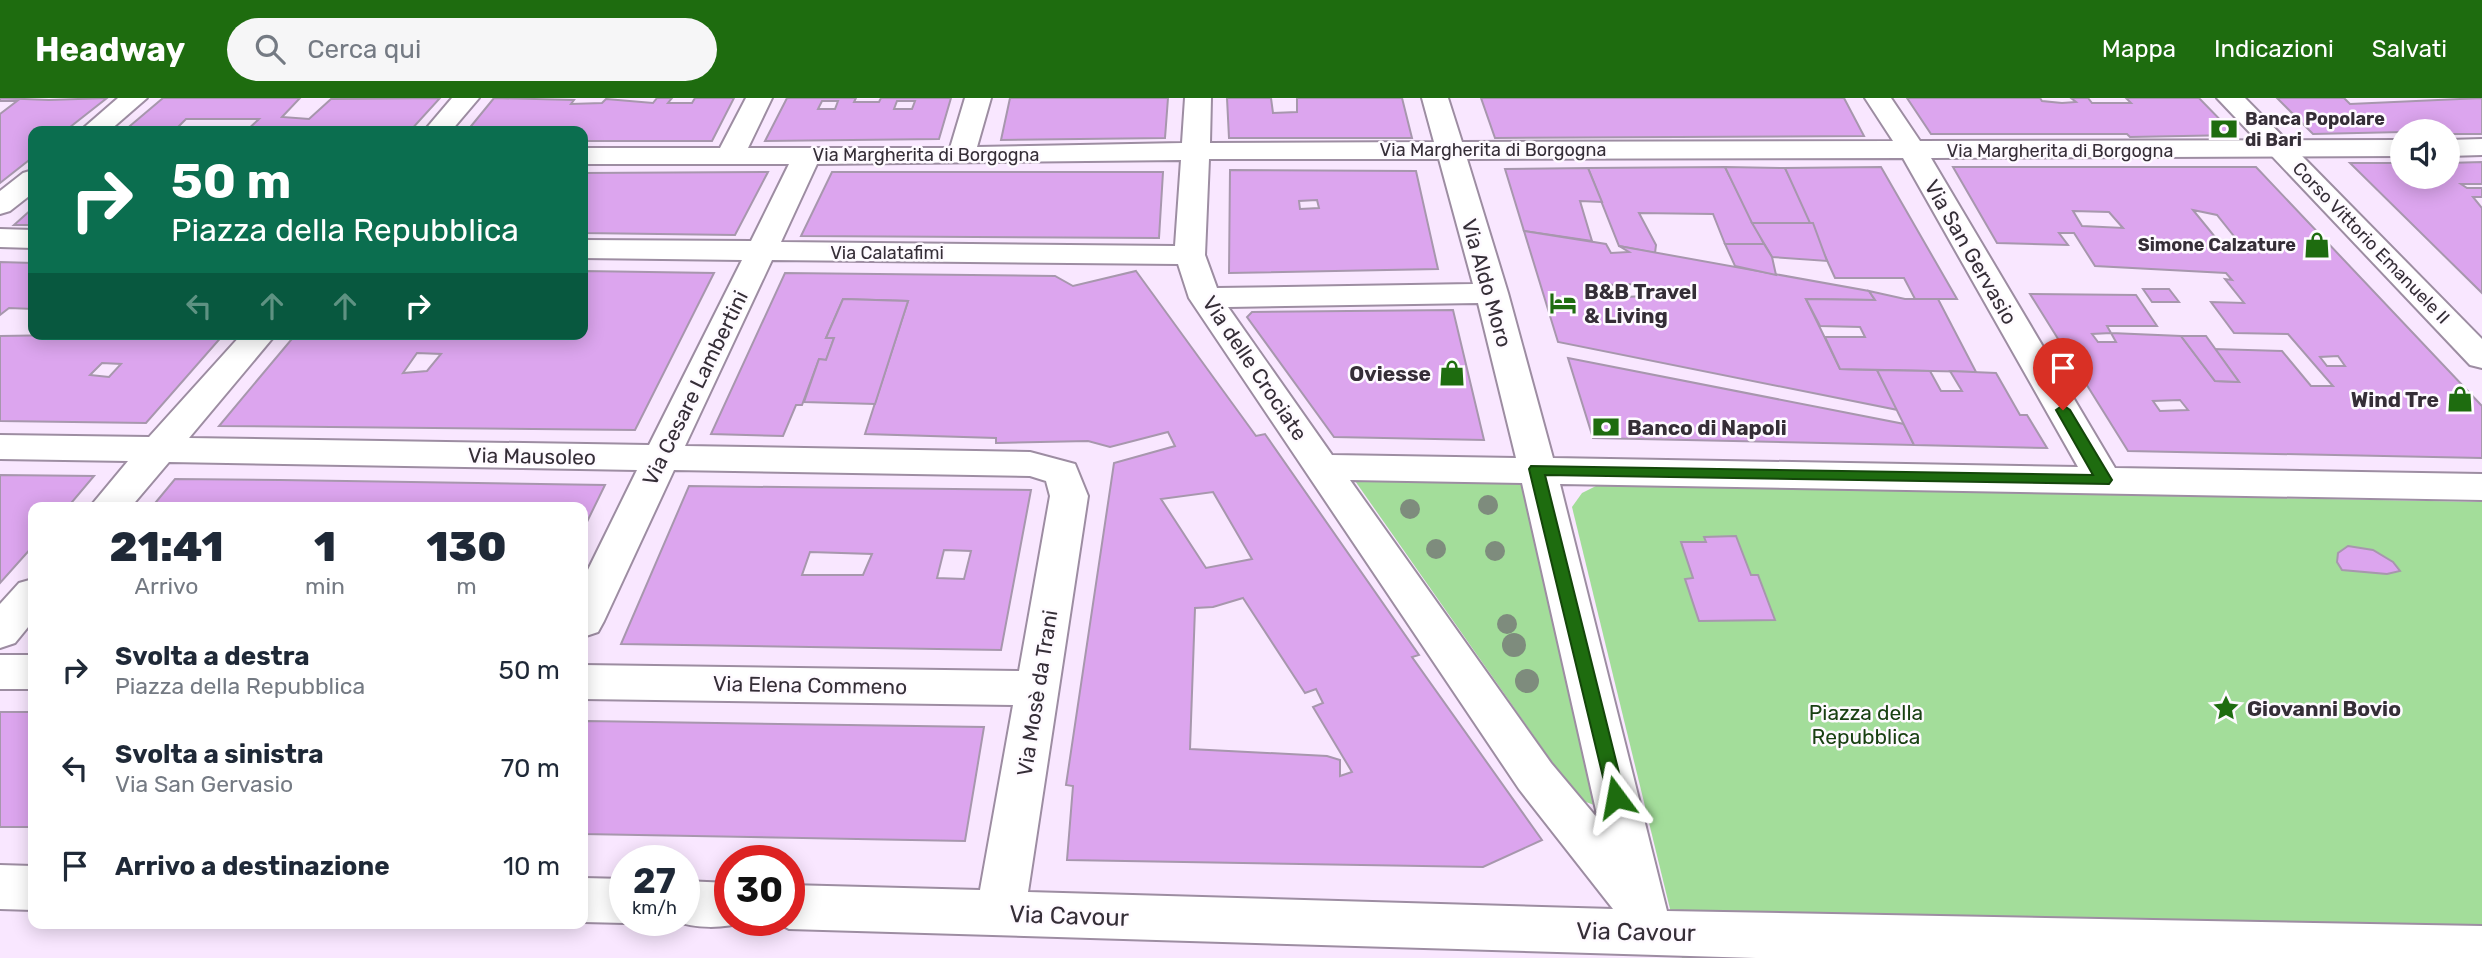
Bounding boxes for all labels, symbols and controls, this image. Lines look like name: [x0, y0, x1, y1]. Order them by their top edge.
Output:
search box: [227, 18, 717, 81]
text: Headway: [35, 30, 185, 69]
icon: search: [251, 30, 289, 68]
text: Cerca qui: [307, 34, 421, 65]
text: Mappa: [2102, 35, 2176, 63]
text: Indicazioni: [2214, 35, 2334, 63]
text: Salvati: [2372, 35, 2447, 63]
place label: Banca Popolare di Bari: [2245, 108, 2385, 151]
bank icon: Banca Popolare di Bari: [2209, 114, 2239, 144]
map controls: [2390, 119, 2460, 189]
button: sound: [2390, 119, 2460, 189]
street label: Via Margherita di Borgogna: [1380, 139, 1606, 161]
street label: Via Margherita di Borgogna: [1947, 140, 2173, 162]
street label: Via Margherita di Borgogna: [813, 144, 1039, 166]
text: 50 m: [171, 152, 291, 210]
icon: right: [56, 154, 147, 245]
street label: Corso Vittorio Emanuele II: [2288, 158, 2454, 328]
street label: Via San Gervasio: [1919, 175, 2023, 329]
text: Piazza della Repubblica: [171, 211, 519, 249]
street label: Via Aldo Moro: [1457, 216, 1517, 350]
shop icon: Simone Calzature: [2302, 230, 2332, 260]
place label: Simone Calzature: [2138, 234, 2296, 256]
street label: Via Calatafimi: [830, 242, 944, 264]
place label: B&B Travel & Living: [1584, 279, 1697, 328]
icon: left: [180, 287, 218, 325]
icon: ahead: [253, 287, 291, 325]
icon: ahead: [326, 287, 364, 325]
icon: right: [399, 287, 437, 325]
street label: Via Cesare Lambertini: [637, 287, 753, 489]
hotel icon: B&B Travel & Living: [1548, 288, 1578, 318]
street label: Via delle Crociate: [1197, 291, 1313, 445]
pin: [2033, 338, 2093, 410]
icon: arrive: [2044, 349, 2082, 387]
shop icon: Oviesse: [1437, 358, 1467, 388]
place label: Oviesse: [1349, 361, 1431, 386]
shop icon: Wind Tre: [2445, 384, 2475, 414]
place label: Wind Tre: [2351, 387, 2439, 412]
bank icon: Banco di Napoli: [1591, 412, 1621, 442]
place label: Banco di Napoli: [1627, 415, 1787, 440]
street label: Via Mausoleo: [468, 442, 596, 470]
text: 21:41: [109, 522, 224, 572]
text: 1: [314, 522, 336, 572]
text: 130: [426, 522, 507, 572]
text: Arrivo: [135, 572, 199, 600]
text: min: [305, 572, 345, 600]
text: m: [456, 572, 477, 600]
street label: Via Mosè da Trani: [1011, 608, 1063, 778]
text: Svolta a destra: [115, 641, 310, 672]
icon: right: [56, 651, 94, 689]
text: 50 m: [499, 655, 560, 686]
street label: Via Elena Commeno: [713, 671, 907, 699]
text: Piazza della Repubblica: [115, 672, 365, 700]
place icon: Giovanni Bovio: [2211, 693, 2241, 723]
place label: Giovanni Bovio: [2247, 696, 2401, 721]
park label: Piazza della Repubblica: [1809, 700, 1923, 749]
text: Svolta a sinistra: [115, 739, 324, 770]
icon: left: [56, 749, 94, 787]
text: 70 m: [501, 753, 560, 784]
position arrow: [1579, 760, 1653, 834]
text: Via San Gervasio: [115, 770, 293, 798]
speed limit sign: 30: [714, 845, 805, 936]
icon: arrive: [56, 847, 94, 885]
text: Arrivo a destinazione: [115, 851, 390, 882]
text: 10 m: [503, 851, 560, 882]
text: 27: [633, 860, 676, 902]
text: km/h: [632, 897, 677, 919]
street label: Via Cavour: [1009, 900, 1129, 932]
street label: Via Cavour: [1576, 917, 1696, 947]

